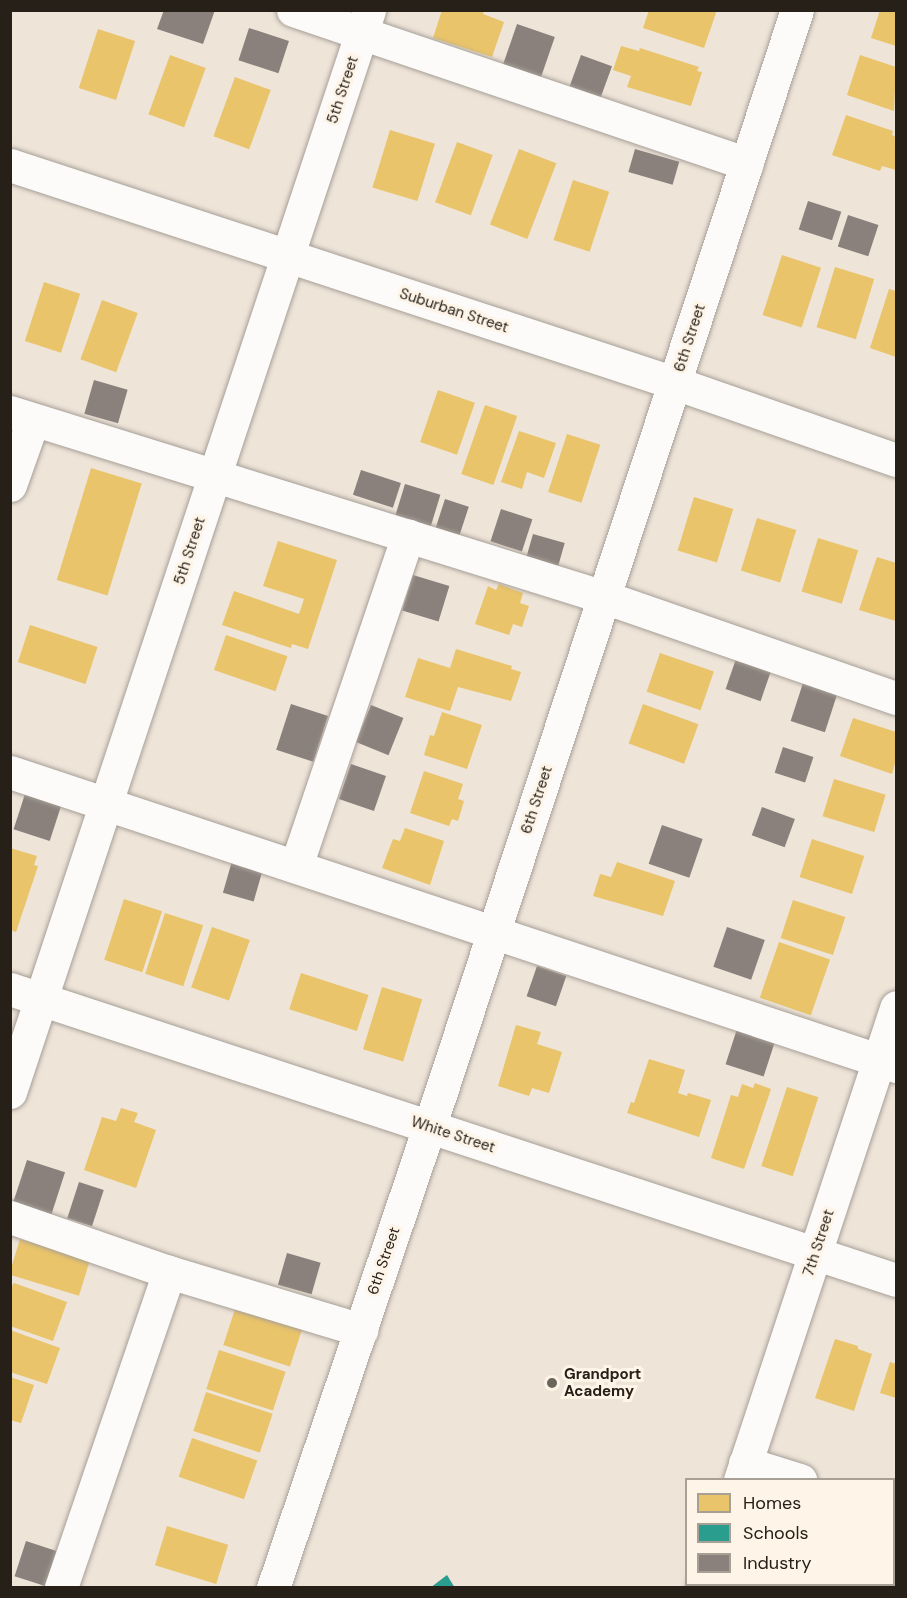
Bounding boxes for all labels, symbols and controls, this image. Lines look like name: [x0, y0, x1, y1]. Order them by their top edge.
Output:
street label: 5th Street: [324, 54, 362, 126]
street label: Suburban Street: [397, 285, 511, 337]
street label: 6th Street: [671, 302, 709, 374]
street label: 5th Street: [171, 515, 209, 587]
street label: 6th Street: [518, 764, 556, 836]
street label: White Street: [409, 1113, 497, 1157]
street label: 7th Street: [800, 1207, 838, 1279]
street label: 6th Street: [364, 1225, 404, 1297]
place label: Grandport Academy: [564, 1365, 641, 1400]
marker: Grandport Academy: [545, 1376, 559, 1390]
legend: [685, 1478, 895, 1586]
text: Homes: [743, 1491, 801, 1515]
text: Schools: [743, 1521, 808, 1545]
text: Industry: [743, 1551, 812, 1575]

